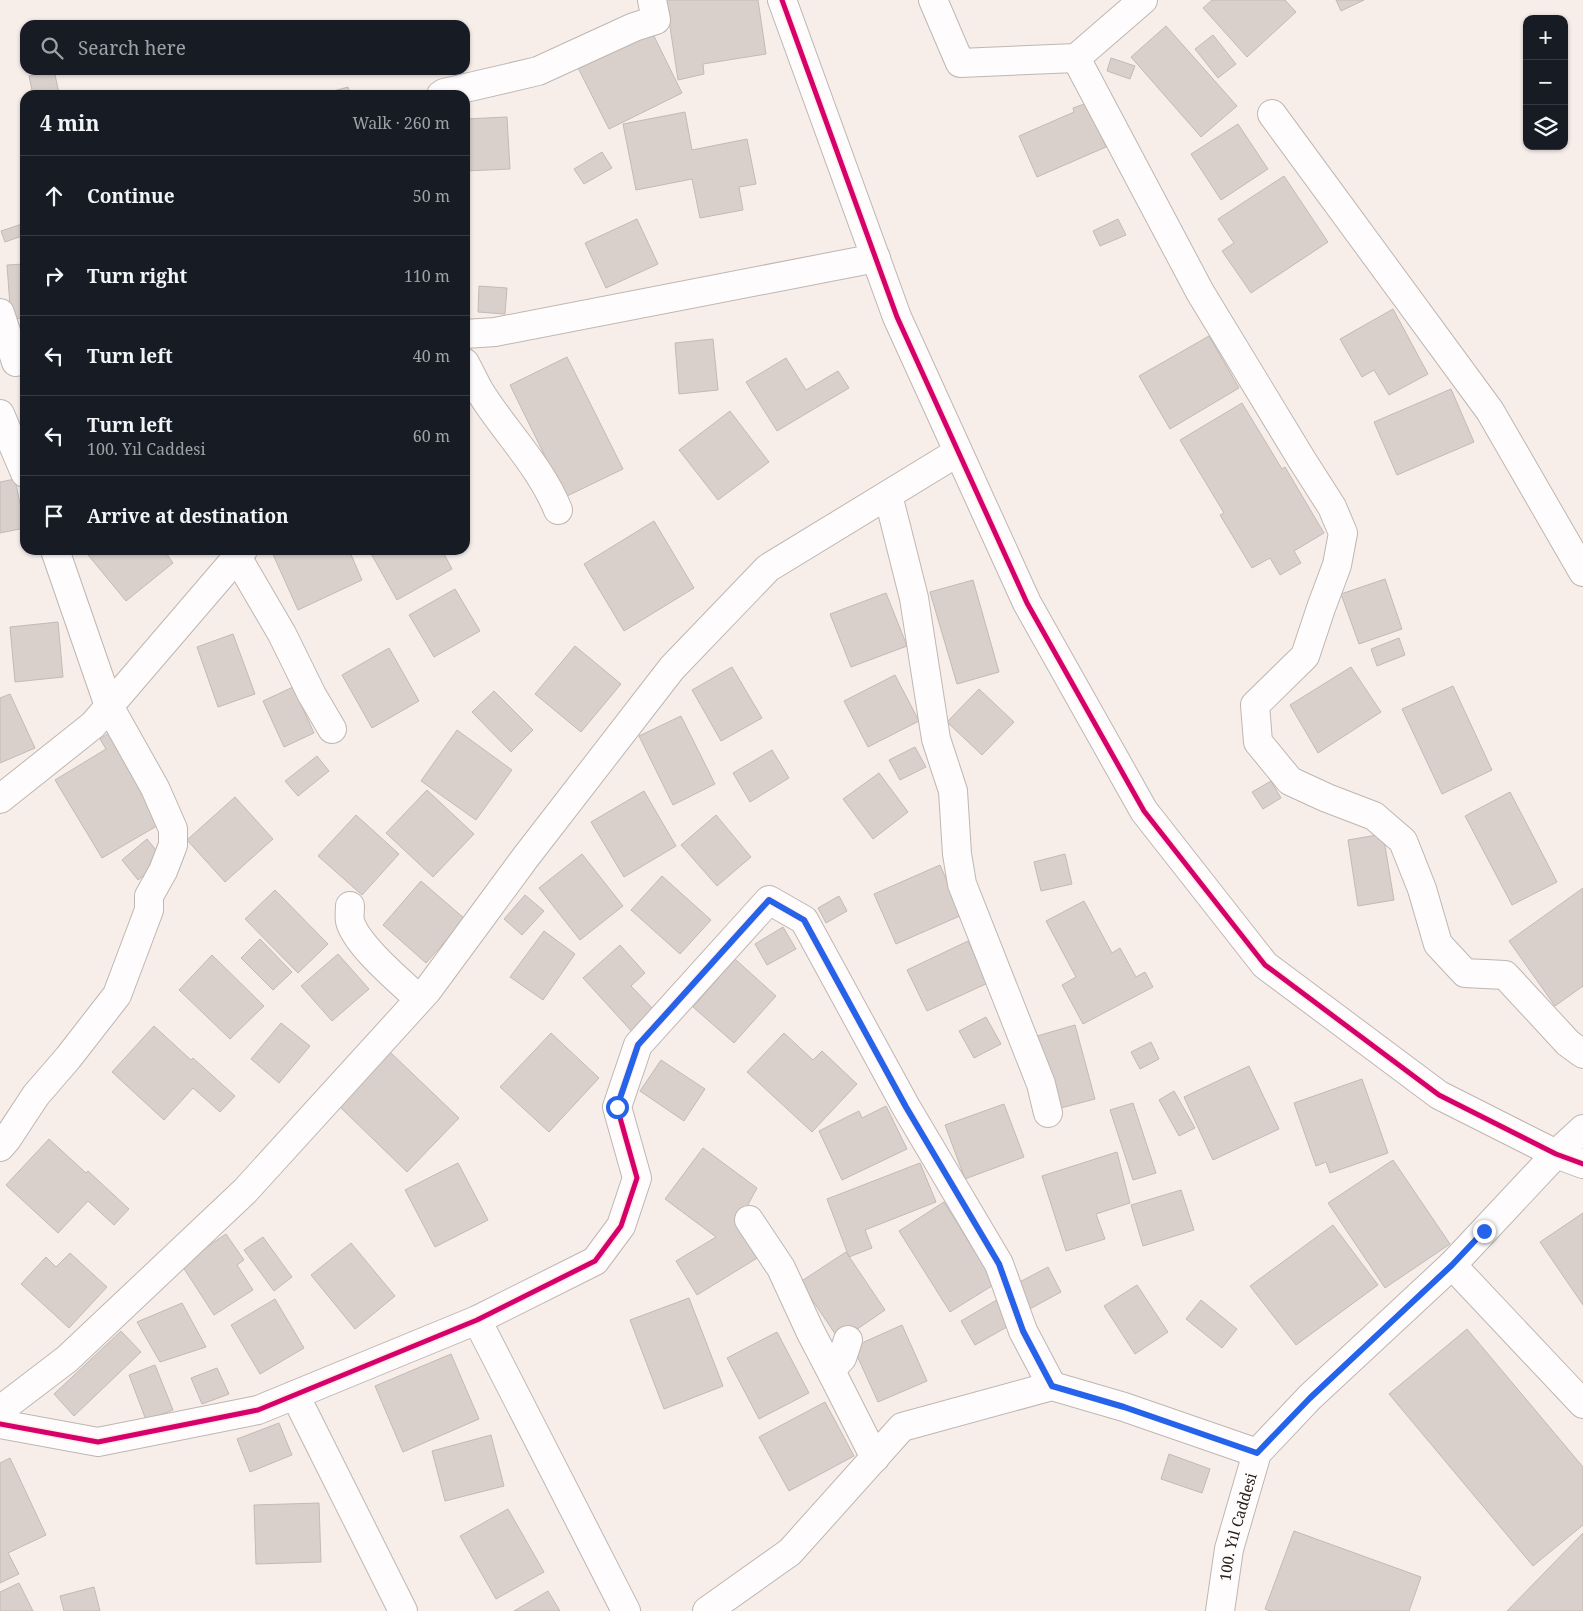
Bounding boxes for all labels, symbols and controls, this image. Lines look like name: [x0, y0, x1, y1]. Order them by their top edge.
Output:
map controls: [1523, 15, 1568, 150]
button: +: [1523, 15, 1568, 60]
search box: [20, 20, 470, 75]
icon: search: [38, 34, 66, 62]
text: Search here: [78, 35, 186, 61]
button: −: [1523, 60, 1568, 105]
button: layers: [1523, 105, 1568, 150]
text: 4 min: [40, 109, 99, 137]
text: Walk · 260 m: [353, 112, 450, 134]
icon: ahead: [40, 182, 68, 210]
text: Continue: [87, 183, 175, 209]
text: 50 m: [413, 185, 450, 207]
icon: right: [40, 262, 68, 290]
text: Turn right: [87, 263, 187, 289]
text: 110 m: [404, 265, 450, 287]
icon: left: [40, 342, 68, 370]
text: Turn left: [87, 343, 173, 369]
text: 40 m: [413, 345, 450, 367]
text: Turn left: [87, 412, 173, 438]
icon: left: [40, 422, 68, 450]
text: 60 m: [413, 425, 450, 447]
text: 100. Yıl Caddesi: [87, 438, 206, 460]
icon: arrive: [40, 502, 68, 530]
text: Arrive at destination: [87, 503, 289, 529]
route start: [606, 1096, 629, 1119]
route end: [1473, 1220, 1496, 1243]
street label: 100. Yıl Caddesi: [1214, 1470, 1261, 1582]

